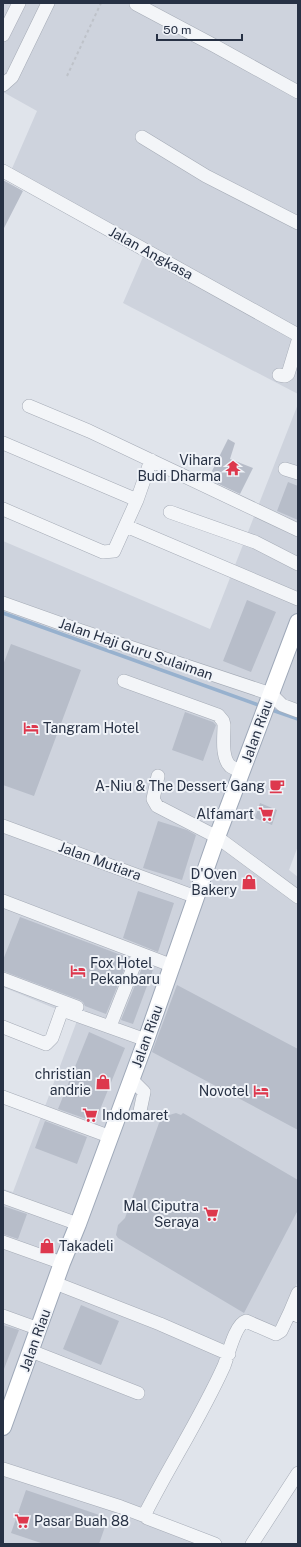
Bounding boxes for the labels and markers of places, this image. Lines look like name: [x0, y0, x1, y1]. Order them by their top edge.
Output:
place label: Vihara Budi Dharma: [137, 452, 221, 484]
temple icon: Vihara Budi Dharma: [224, 459, 242, 477]
hotel icon: Tangram Hotel: [22, 719, 40, 737]
place label: Tangram Hotel: [43, 720, 139, 736]
cafe icon: A-Niu & The Dessert Gang: [268, 777, 286, 795]
place label: A-Niu & The Dessert Gang: [95, 778, 265, 794]
supermarket icon: Alfamart: [257, 805, 275, 823]
place label: Alfamart: [196, 806, 254, 822]
place label: D'Oven Bakery: [191, 866, 238, 898]
shop icon: D'Oven Bakery: [240, 873, 258, 891]
place label: Fox Hotel Pekanbaru: [90, 955, 160, 987]
hotel icon: Fox Hotel Pekanbaru: [69, 962, 87, 980]
place label: christian andrie: [35, 1066, 91, 1098]
shop icon: christian andrie: [94, 1073, 112, 1091]
hotel icon: Novotel: [252, 1082, 270, 1100]
place label: Novotel: [199, 1083, 249, 1099]
supermarket icon: Indomaret: [81, 1106, 99, 1124]
place label: Indomaret: [102, 1107, 169, 1123]
place label: Mal Ciputra Seraya: [123, 1198, 199, 1230]
supermarket icon: Mal Ciputra Seraya: [202, 1205, 220, 1223]
shop icon: Takadeli: [38, 1237, 56, 1255]
place label: Takadeli: [59, 1238, 114, 1254]
supermarket icon: Pasar Buah 88: [13, 1512, 31, 1530]
place label: Pasar Buah 88: [34, 1513, 129, 1529]

